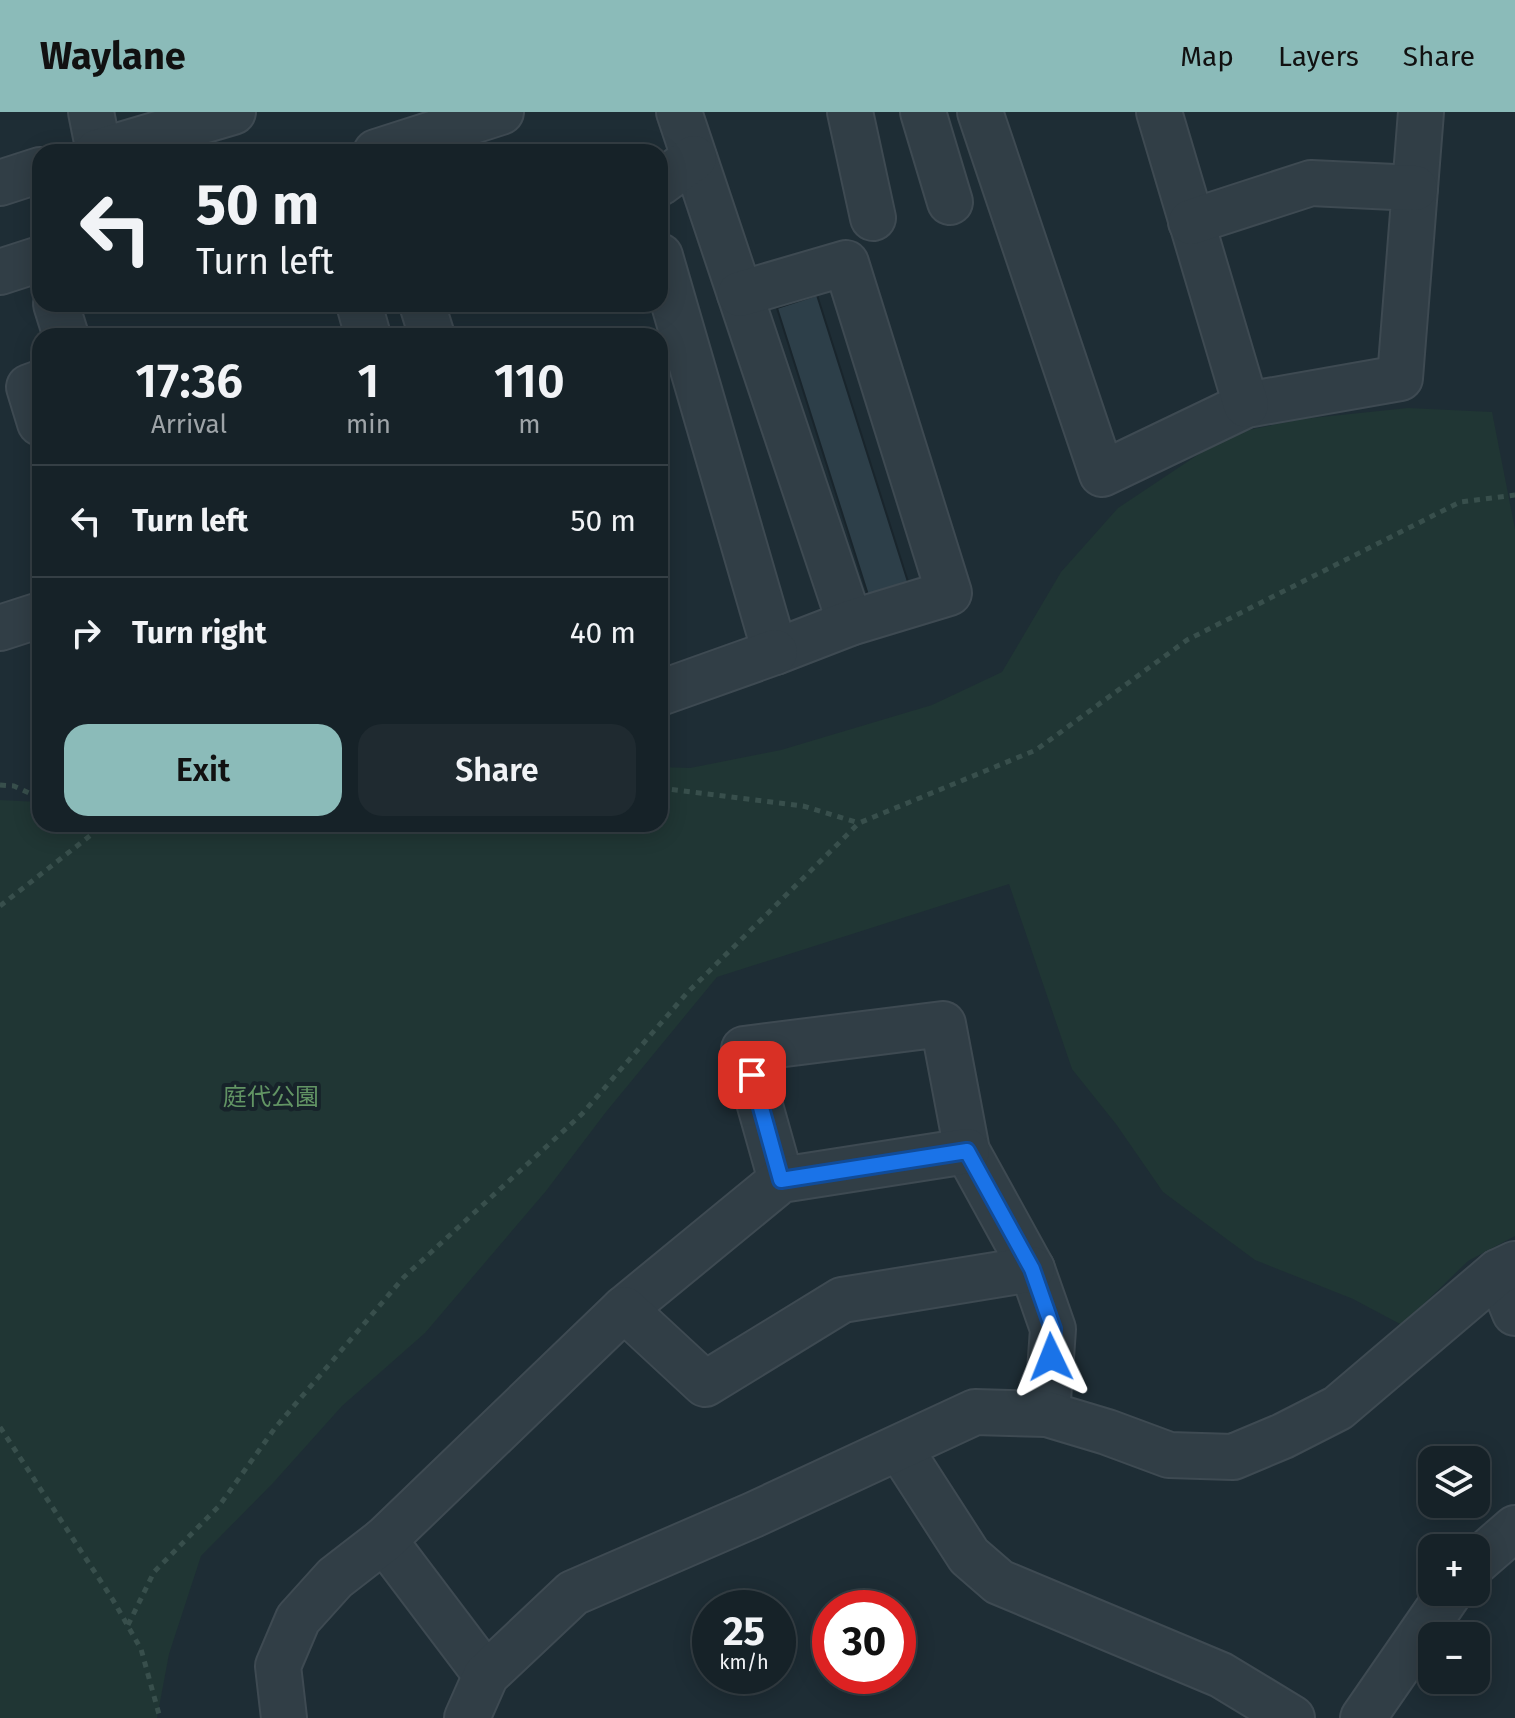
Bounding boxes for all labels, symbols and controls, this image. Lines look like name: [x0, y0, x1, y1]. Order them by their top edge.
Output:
text: Waylane: [40, 33, 186, 79]
text: Map: [1180, 40, 1234, 73]
text: Layers: [1278, 40, 1359, 73]
text: Share: [1403, 40, 1475, 73]
text: 50 m: [196, 172, 319, 239]
icon: left: [64, 176, 168, 280]
text: Turn left: [196, 240, 334, 284]
text: 17:36: [135, 352, 243, 410]
text: 1: [358, 352, 379, 410]
text: 110: [494, 352, 565, 410]
text: Arrival: [151, 409, 227, 440]
text: min: [346, 409, 391, 440]
text: m: [518, 409, 541, 440]
icon: left: [64, 499, 108, 543]
text: Turn left: [132, 503, 248, 539]
text: 50 m: [571, 503, 636, 539]
icon: right: [64, 611, 108, 655]
text: Turn right: [132, 615, 267, 651]
text: 40 m: [570, 615, 636, 651]
button: Exit: [64, 724, 342, 816]
button: Share: [358, 724, 636, 816]
pin: [718, 1041, 786, 1109]
icon: arrive: [730, 1053, 774, 1097]
park label: 庭代公園: [223, 1083, 319, 1111]
position arrow: [1009, 1315, 1093, 1399]
map controls: [1418, 1446, 1490, 1694]
button: layers: [1418, 1446, 1490, 1518]
button: +: [1418, 1534, 1490, 1606]
speed limit sign: 30: [812, 1590, 916, 1694]
text: 25: [723, 1608, 765, 1656]
button: −: [1418, 1622, 1490, 1694]
text: km/h: [719, 1650, 769, 1674]

